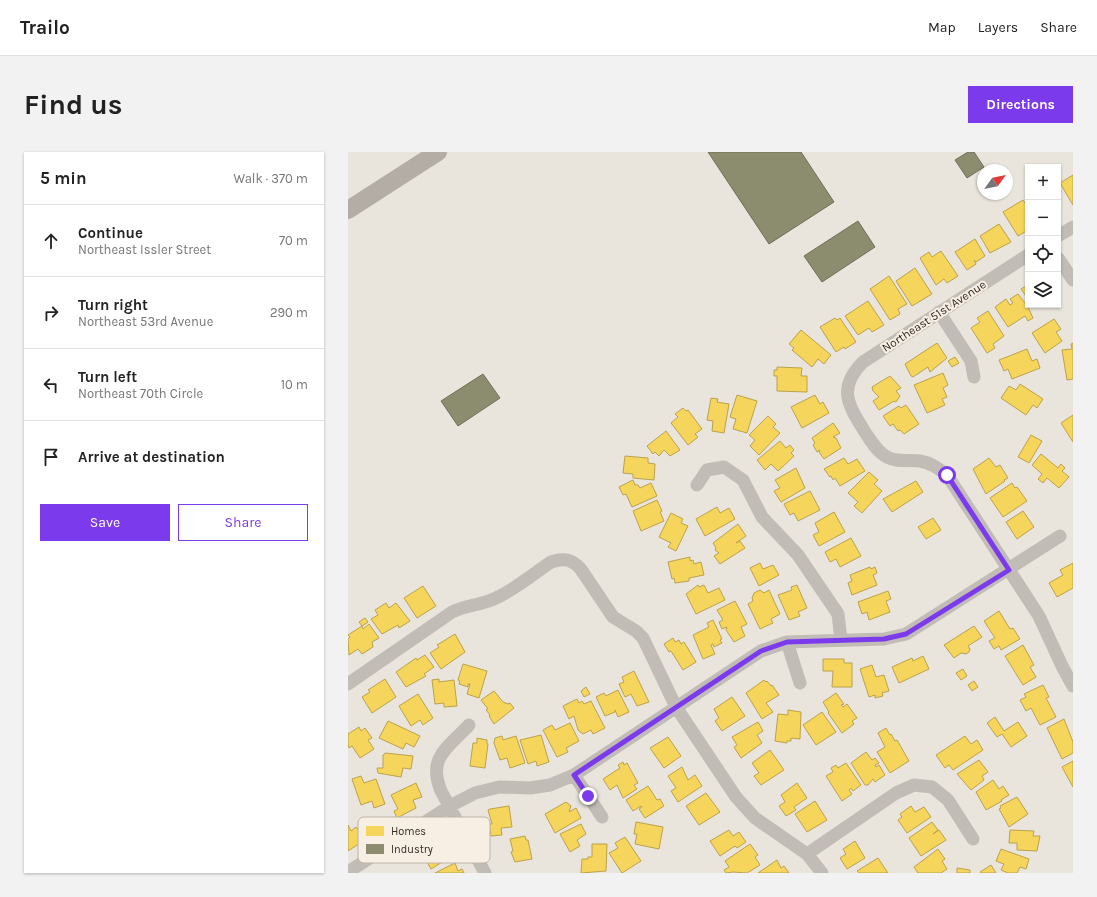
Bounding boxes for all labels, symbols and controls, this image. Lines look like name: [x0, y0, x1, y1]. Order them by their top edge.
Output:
text: Trailo: [20, 17, 70, 39]
text: Map: [928, 19, 956, 36]
text: Layers: [978, 19, 1018, 36]
text: Share: [1040, 19, 1077, 36]
button: Directions: [968, 86, 1073, 123]
text: Find us: [24, 88, 123, 121]
north arrow: [977, 164, 1013, 200]
map controls: [1025, 164, 1061, 308]
button: +: [1025, 164, 1061, 200]
text: 5 min: [40, 168, 87, 188]
text: Walk · 370 m: [233, 171, 308, 186]
button: −: [1025, 200, 1061, 236]
text: Continue: [78, 224, 143, 242]
icon: ahead: [40, 230, 62, 252]
text: 70 m: [279, 233, 308, 248]
button: locate: [1025, 236, 1061, 272]
text: Northeast Issler Street: [78, 242, 211, 257]
button: layers: [1025, 272, 1061, 308]
street label: Northeast 51st Avenue: [879, 277, 989, 355]
text: Turn right: [78, 296, 148, 314]
icon: right: [40, 302, 62, 324]
text: 290 m: [270, 305, 308, 320]
text: Northeast 53rd Avenue: [78, 314, 213, 329]
text: Turn left: [78, 368, 137, 386]
icon: left: [40, 374, 62, 396]
text: 10 m: [281, 377, 308, 392]
text: Northeast 70th Circle: [78, 386, 203, 401]
icon: arrive: [40, 446, 62, 468]
text: Arrive at destination: [78, 448, 225, 466]
route start: [938, 466, 956, 484]
button: Save: [40, 504, 170, 541]
button: Share: [178, 504, 308, 541]
route end: [579, 787, 597, 805]
legend: [358, 817, 490, 863]
text: Homes: [391, 825, 426, 838]
text: Industry: [391, 843, 433, 856]

